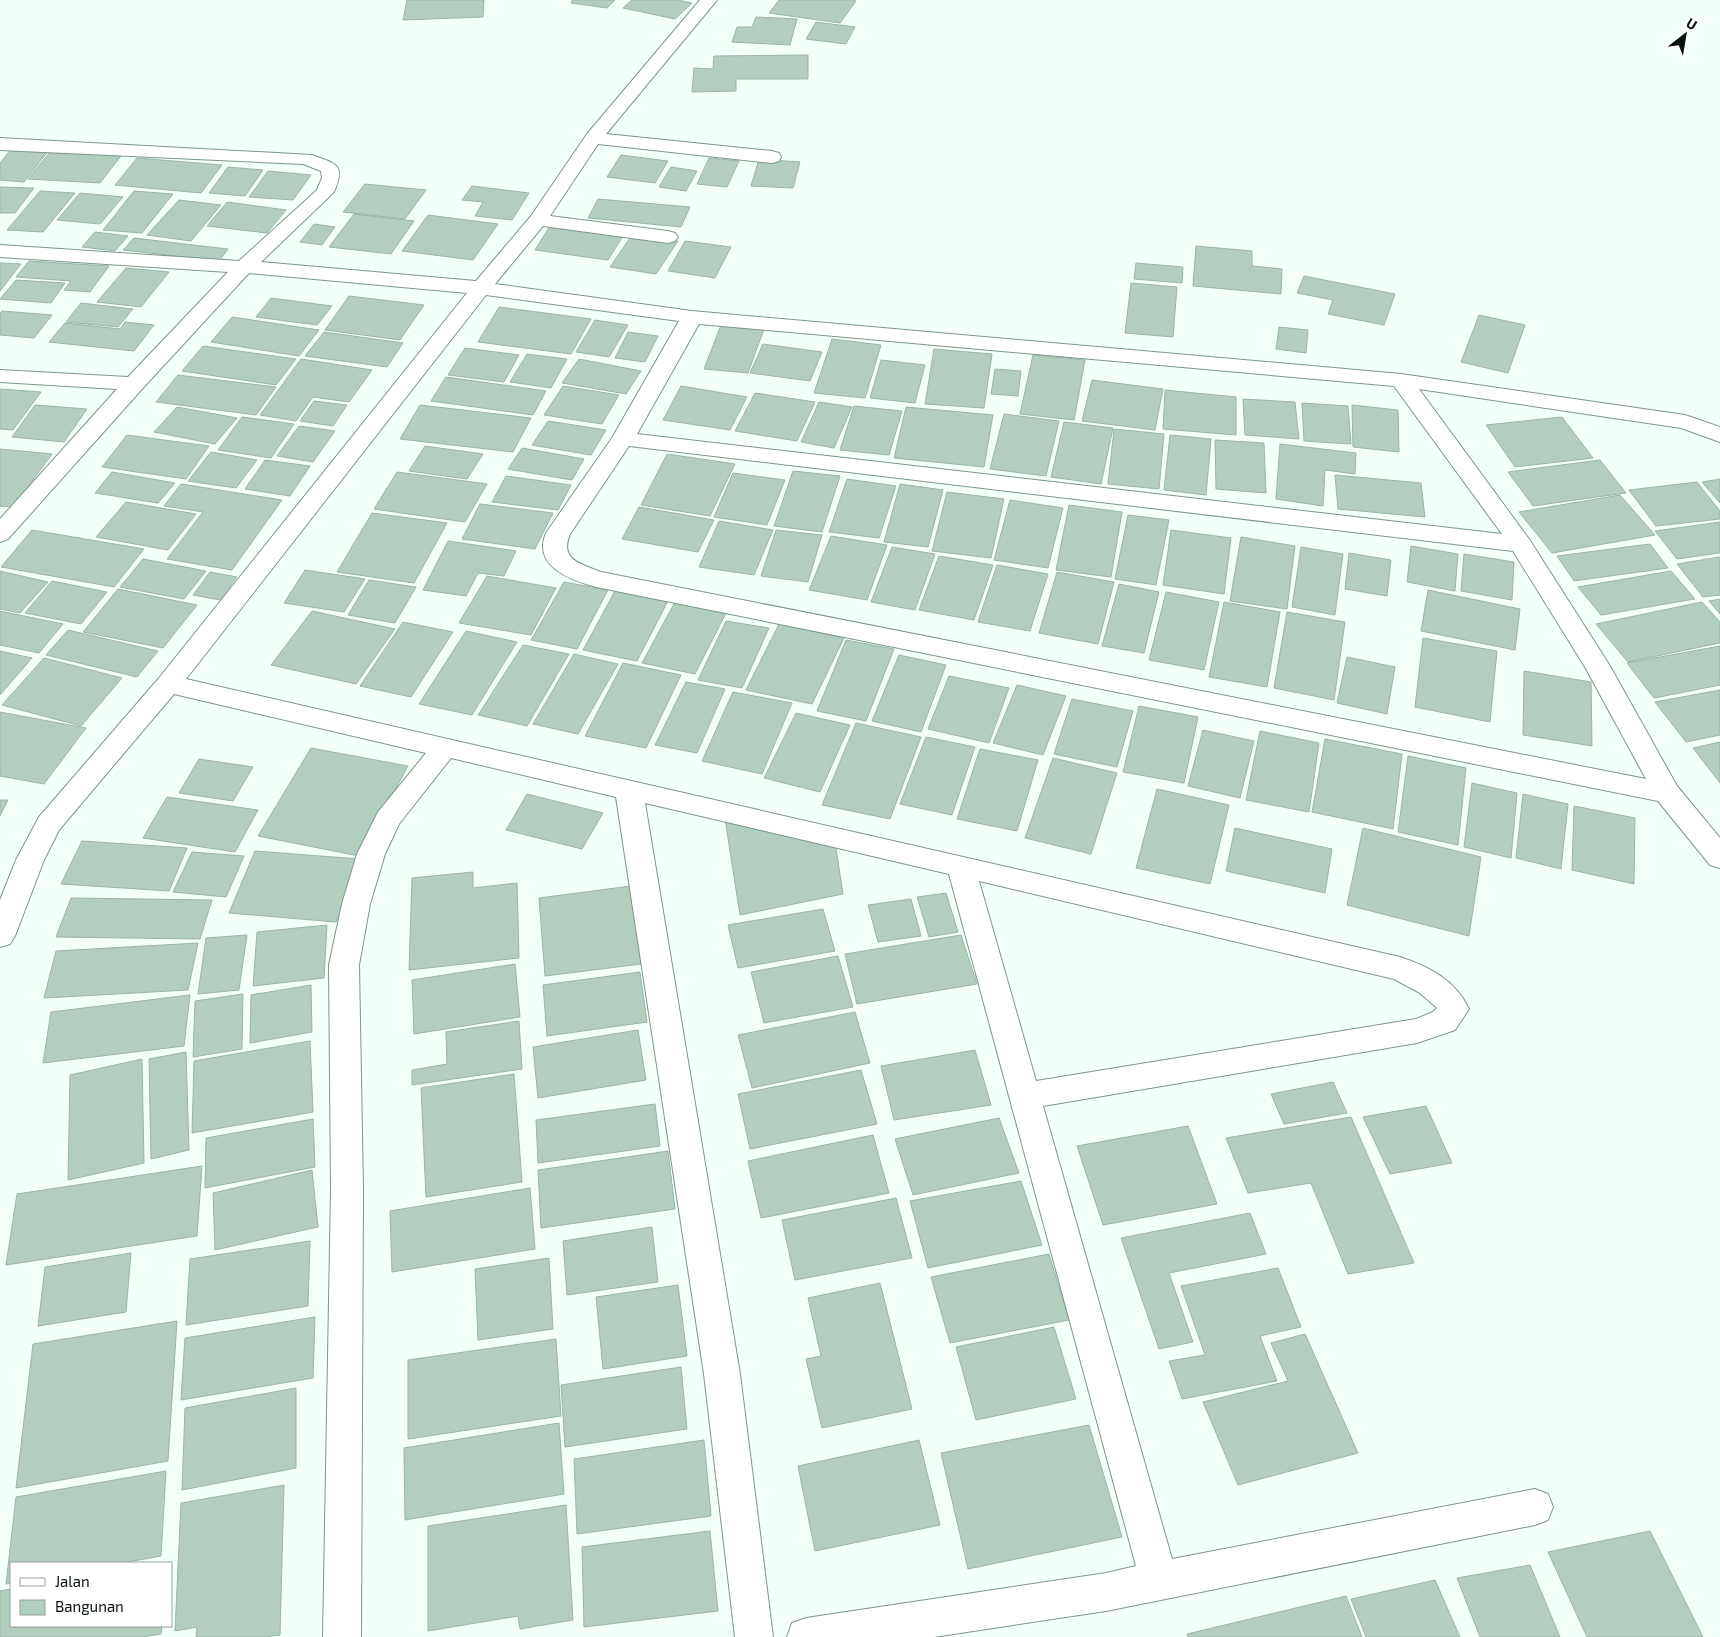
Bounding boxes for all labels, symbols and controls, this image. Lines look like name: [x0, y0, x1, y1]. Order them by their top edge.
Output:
north arrow: [1660, 10, 1710, 60]
text: U: [1683, 14, 1700, 33]
legend: [10, 1562, 172, 1627]
text: Jalan: [55, 1572, 90, 1590]
text: Bangunan: [55, 1597, 124, 1615]

